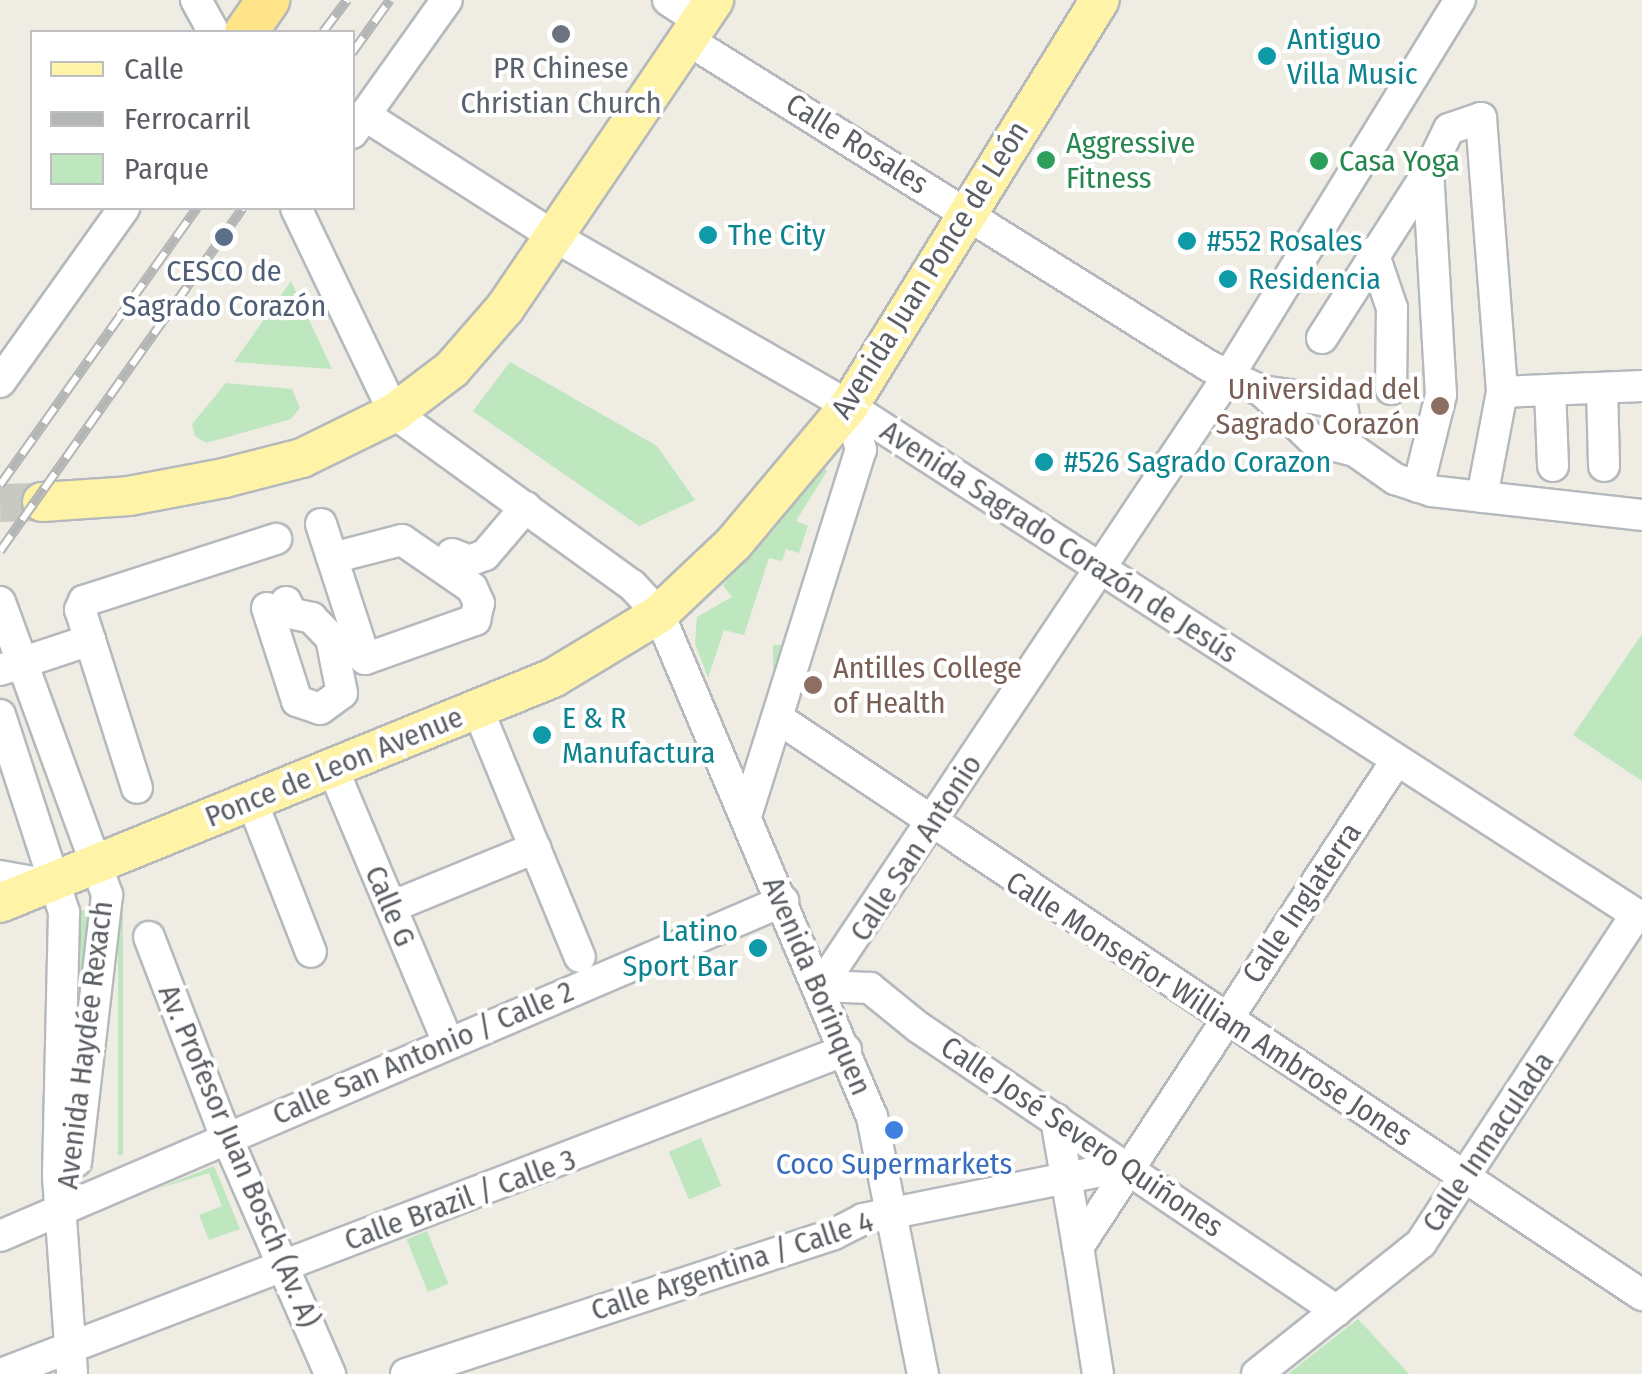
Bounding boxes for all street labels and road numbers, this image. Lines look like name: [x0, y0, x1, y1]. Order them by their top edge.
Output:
street label: Calle Rosales: [779, 86, 935, 202]
street label: Avenida Juan Ponce de León: [824, 115, 1036, 425]
street label: Avenida Sagrado Corazón de Jesús: [874, 413, 1244, 671]
street label: Ponce de Leon Avenue: [200, 699, 468, 835]
street label: Calle San Antonio: [842, 748, 990, 948]
street label: Calle Inglaterra: [1235, 816, 1369, 990]
street label: Calle G: [357, 860, 423, 952]
street label: Calle Monseñor William Ambrose Jones: [999, 864, 1419, 1154]
street label: Avenida Borinquen: [755, 872, 879, 1100]
street label: Avenida Haydée Rexach: [49, 899, 121, 1191]
street label: Calle San Antonio / Calle 2: [267, 973, 579, 1133]
street label: Av. Profesor Juan Bosch (Av. A): [150, 979, 328, 1333]
street label: Calle José Severo Quiñones: [934, 1029, 1230, 1245]
street label: Calle Inmaculada: [1414, 1045, 1562, 1239]
street label: Calle Brazil / Calle 3: [339, 1141, 581, 1259]
street label: Calle Argentina / Calle 4: [586, 1203, 878, 1329]

